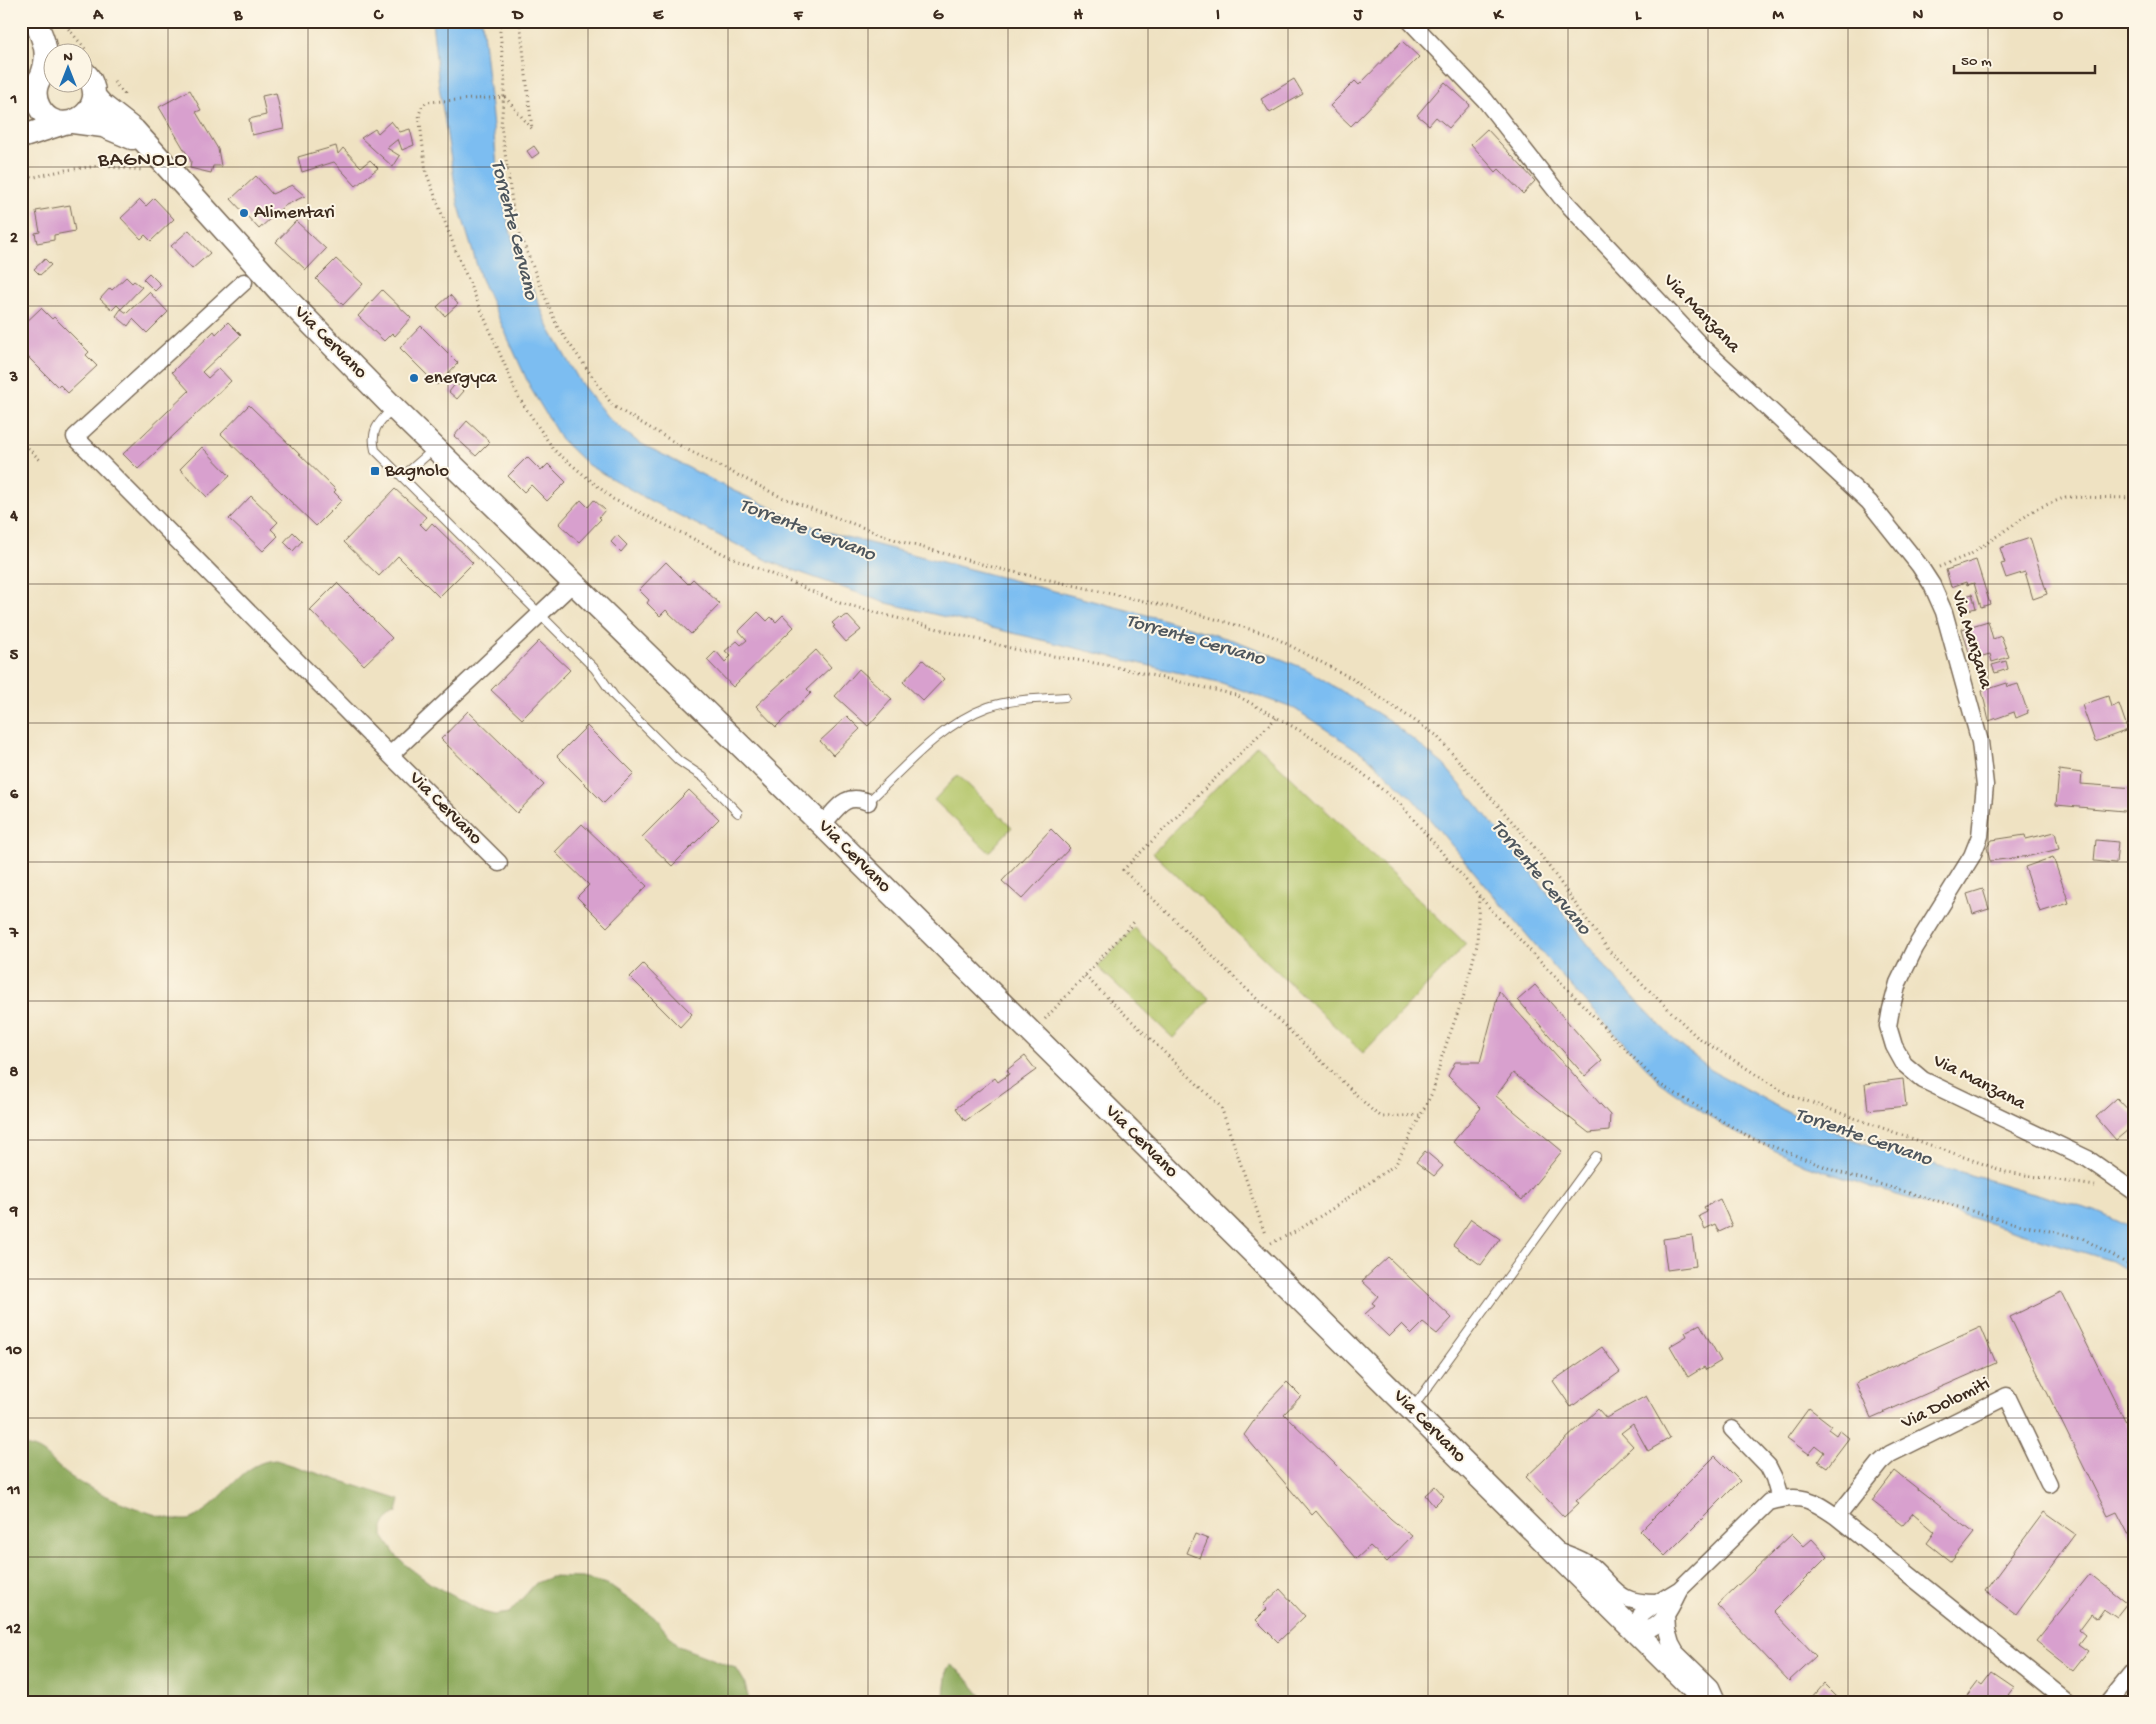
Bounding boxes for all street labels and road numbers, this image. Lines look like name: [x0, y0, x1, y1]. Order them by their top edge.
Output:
street label: Via Manzana: [1657, 269, 1745, 359]
street label: Via Cervano: [288, 301, 372, 385]
street label: Via Manzana: [1945, 587, 1997, 693]
street label: Via Cervano: [403, 767, 487, 851]
street label: Via Cervano: [812, 815, 896, 899]
street label: Via Manzana: [1928, 1049, 2031, 1117]
street label: Via Cervano: [1099, 1100, 1183, 1184]
street label: Via Dolomiti: [1897, 1373, 1994, 1436]
street label: Via Cervano: [1387, 1385, 1471, 1469]

